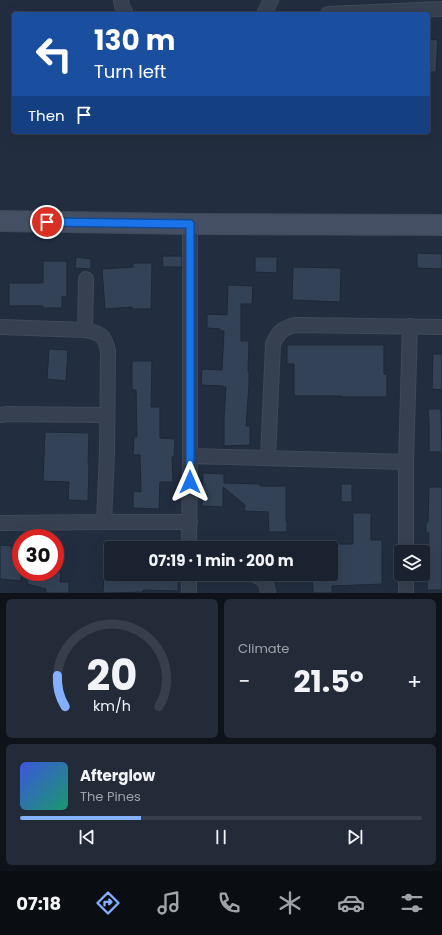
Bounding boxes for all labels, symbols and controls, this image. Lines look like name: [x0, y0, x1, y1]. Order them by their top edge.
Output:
text: 130 m: [94, 21, 175, 60]
icon: left: [28, 28, 80, 80]
text: Turn left: [94, 59, 166, 84]
icon: arrive: [73, 104, 95, 126]
text: Then: [28, 105, 65, 126]
pin: [30, 205, 64, 239]
icon: arrive: [36, 211, 58, 233]
position arrow: [169, 461, 211, 503]
speed limit sign: 30: [12, 529, 64, 581]
map controls: [394, 545, 430, 581]
button: layers: [394, 545, 430, 581]
text: 07:19 · 1 min · 200 m: [148, 550, 294, 571]
text: Climate: [238, 639, 289, 658]
text: 20: [87, 645, 137, 704]
text: 21.5°: [293, 660, 364, 703]
text: −: [238, 666, 250, 697]
text: +: [407, 666, 422, 697]
text: km/h: [93, 695, 131, 715]
text: Afterglow: [80, 765, 155, 786]
text: The Pines: [80, 787, 141, 806]
icon: previous: [76, 826, 98, 848]
icon: pause: [210, 826, 232, 848]
icon: next: [344, 826, 366, 848]
icon: directions: [94, 889, 122, 917]
icon: music: [155, 889, 183, 917]
icon: phone: [215, 889, 243, 917]
icon: climate: [276, 889, 304, 917]
icon: car: [337, 889, 365, 917]
icon: filters: [398, 889, 426, 917]
text: 07:18: [16, 891, 61, 916]

